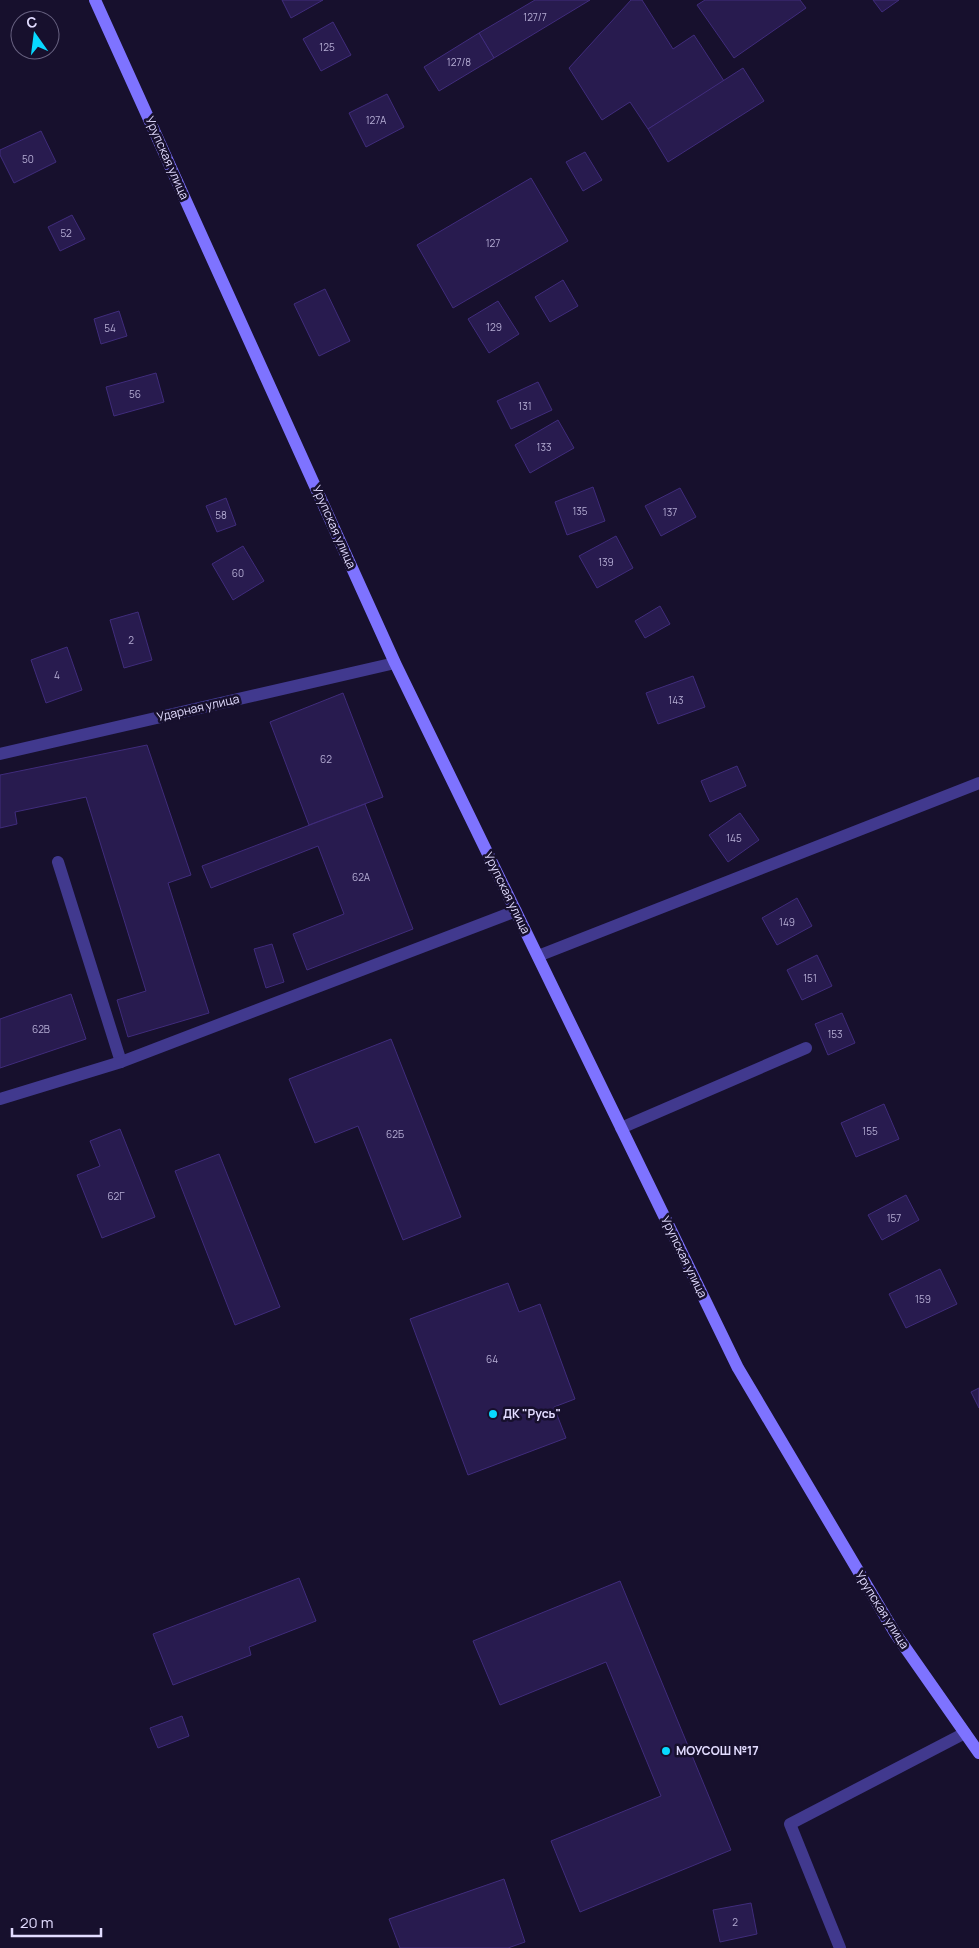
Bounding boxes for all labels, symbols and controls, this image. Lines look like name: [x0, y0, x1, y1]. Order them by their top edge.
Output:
north arrow: [10, 10, 60, 60]
house number: 127/7: [523, 10, 547, 24]
text: С: [24, 11, 39, 32]
house number: 125: [319, 40, 335, 54]
house number: 127/8: [447, 55, 471, 69]
house number: 127А: [366, 113, 387, 127]
street label: Урупская улица: [142, 114, 193, 202]
house number: 50: [22, 152, 34, 166]
house number: 52: [60, 226, 72, 240]
house number: 127: [486, 236, 500, 250]
house number: 129: [486, 320, 502, 334]
house number: 54: [104, 321, 116, 335]
house number: 56: [129, 387, 141, 401]
house number: 131: [518, 399, 532, 413]
house number: 133: [537, 440, 551, 454]
street label: Урупская улица: [309, 483, 360, 571]
house number: 135: [572, 504, 588, 518]
house number: 137: [663, 505, 677, 519]
house number: 58: [215, 508, 227, 522]
house number: 139: [598, 555, 614, 569]
house number: 60: [232, 566, 244, 580]
house number: 2: [128, 633, 134, 647]
house number: 4: [54, 668, 60, 682]
street label: Ударная улица: [155, 690, 241, 725]
house number: 143: [668, 693, 684, 707]
house number: 62: [320, 752, 332, 766]
house number: 145: [726, 831, 742, 845]
street label: Урупская улица: [480, 849, 535, 937]
house number: 62А: [352, 870, 371, 884]
house number: 149: [779, 915, 795, 929]
house number: 151: [803, 971, 817, 985]
house number: 62В: [32, 1022, 50, 1036]
house number: 153: [827, 1027, 843, 1041]
house number: 155: [862, 1124, 878, 1138]
house number: 62Б: [386, 1127, 404, 1141]
house number: 62Г: [107, 1189, 125, 1203]
house number: 157: [887, 1211, 901, 1225]
street label: Урупская улица: [657, 1213, 712, 1301]
house number: 159: [915, 1292, 931, 1306]
house number: 64: [486, 1352, 498, 1366]
place label: ДК "Русь": [503, 1405, 561, 1422]
marker: ДК "Русь": [487, 1408, 499, 1420]
street label: Урупская улица: [852, 1567, 913, 1652]
place label: МОУСОШ №17: [676, 1742, 759, 1759]
marker: МОУСОШ №17: [660, 1745, 672, 1757]
scale bar: [12, 1906, 101, 1938]
text: 20 m: [20, 1912, 53, 1933]
house number: 2: [732, 1915, 738, 1929]

